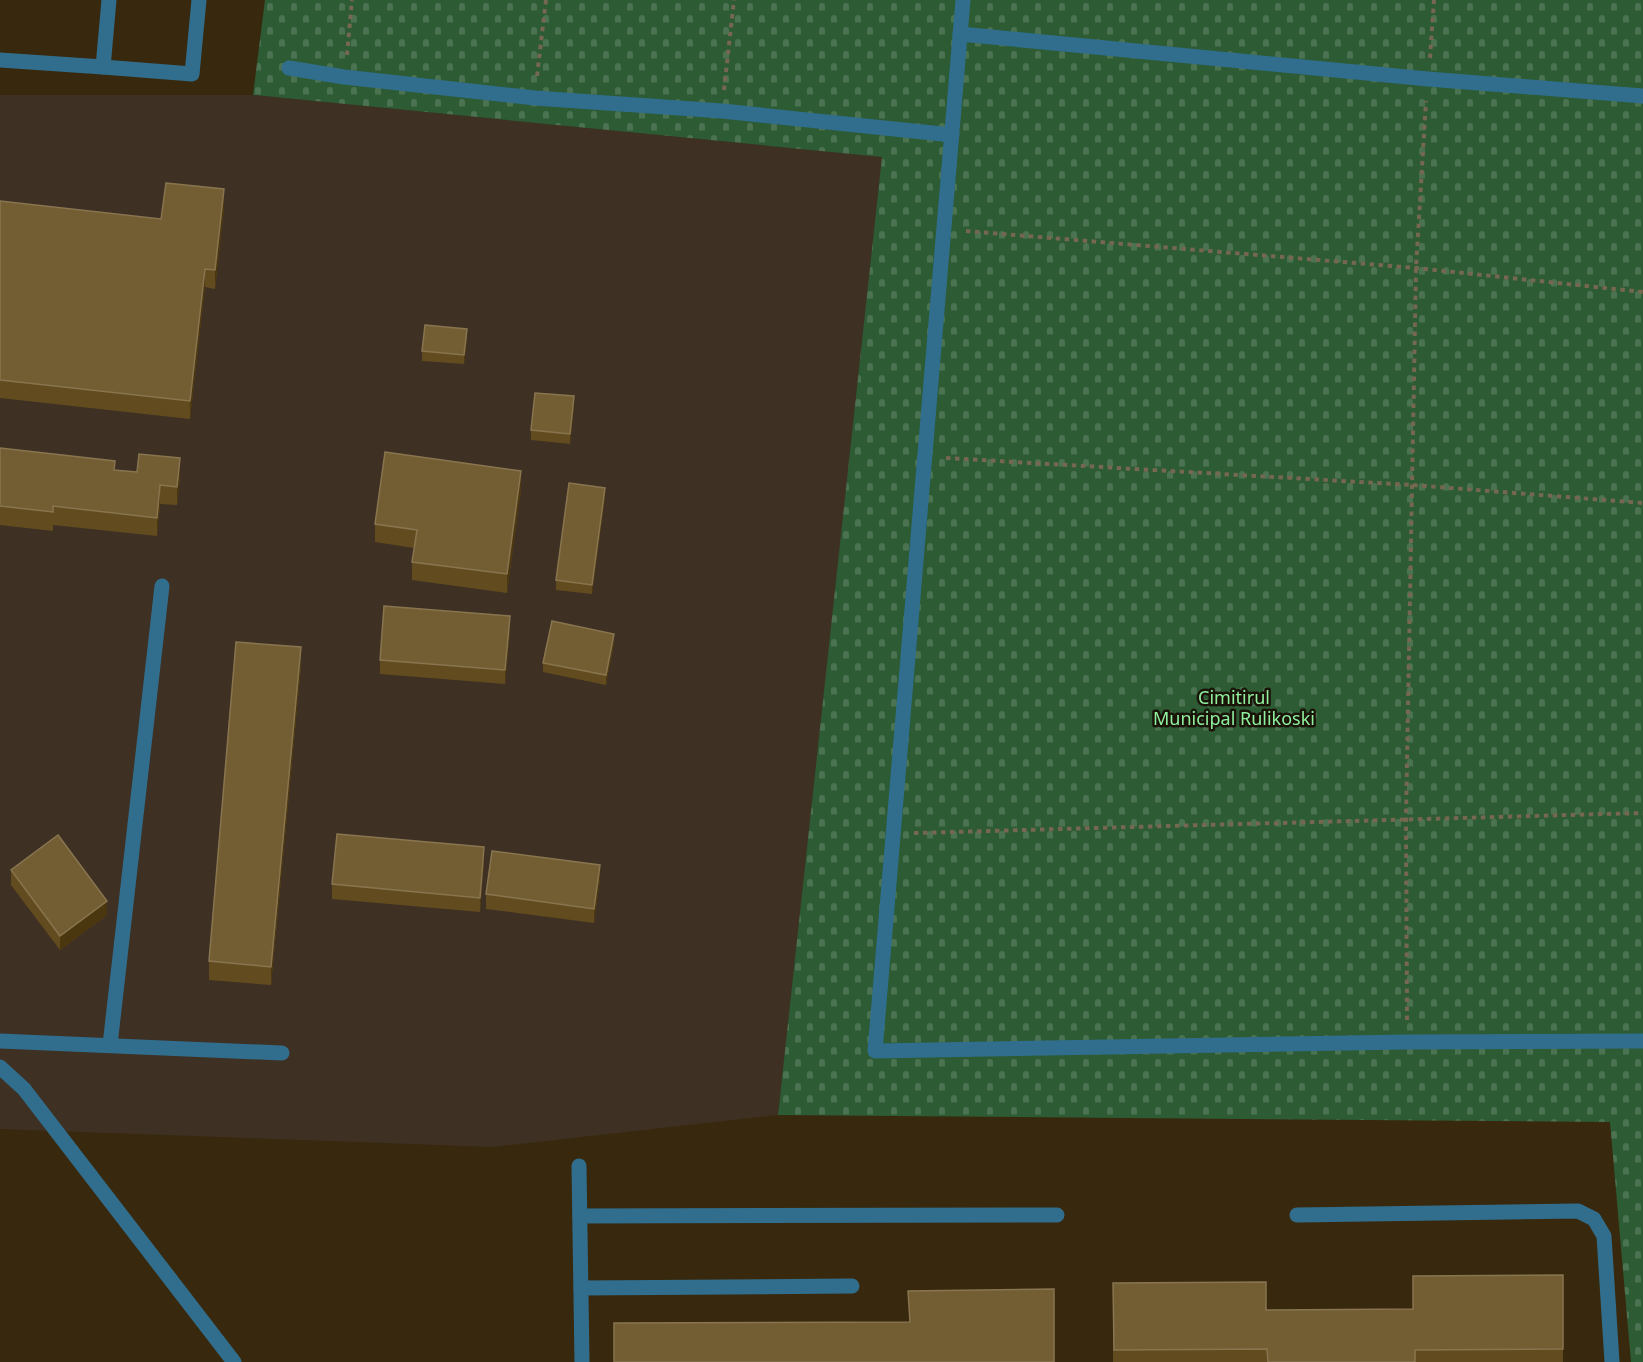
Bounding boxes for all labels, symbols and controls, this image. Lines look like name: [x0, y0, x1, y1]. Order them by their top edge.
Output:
park label: Cimitirul Municipal Rulikoski: [1153, 685, 1315, 730]

